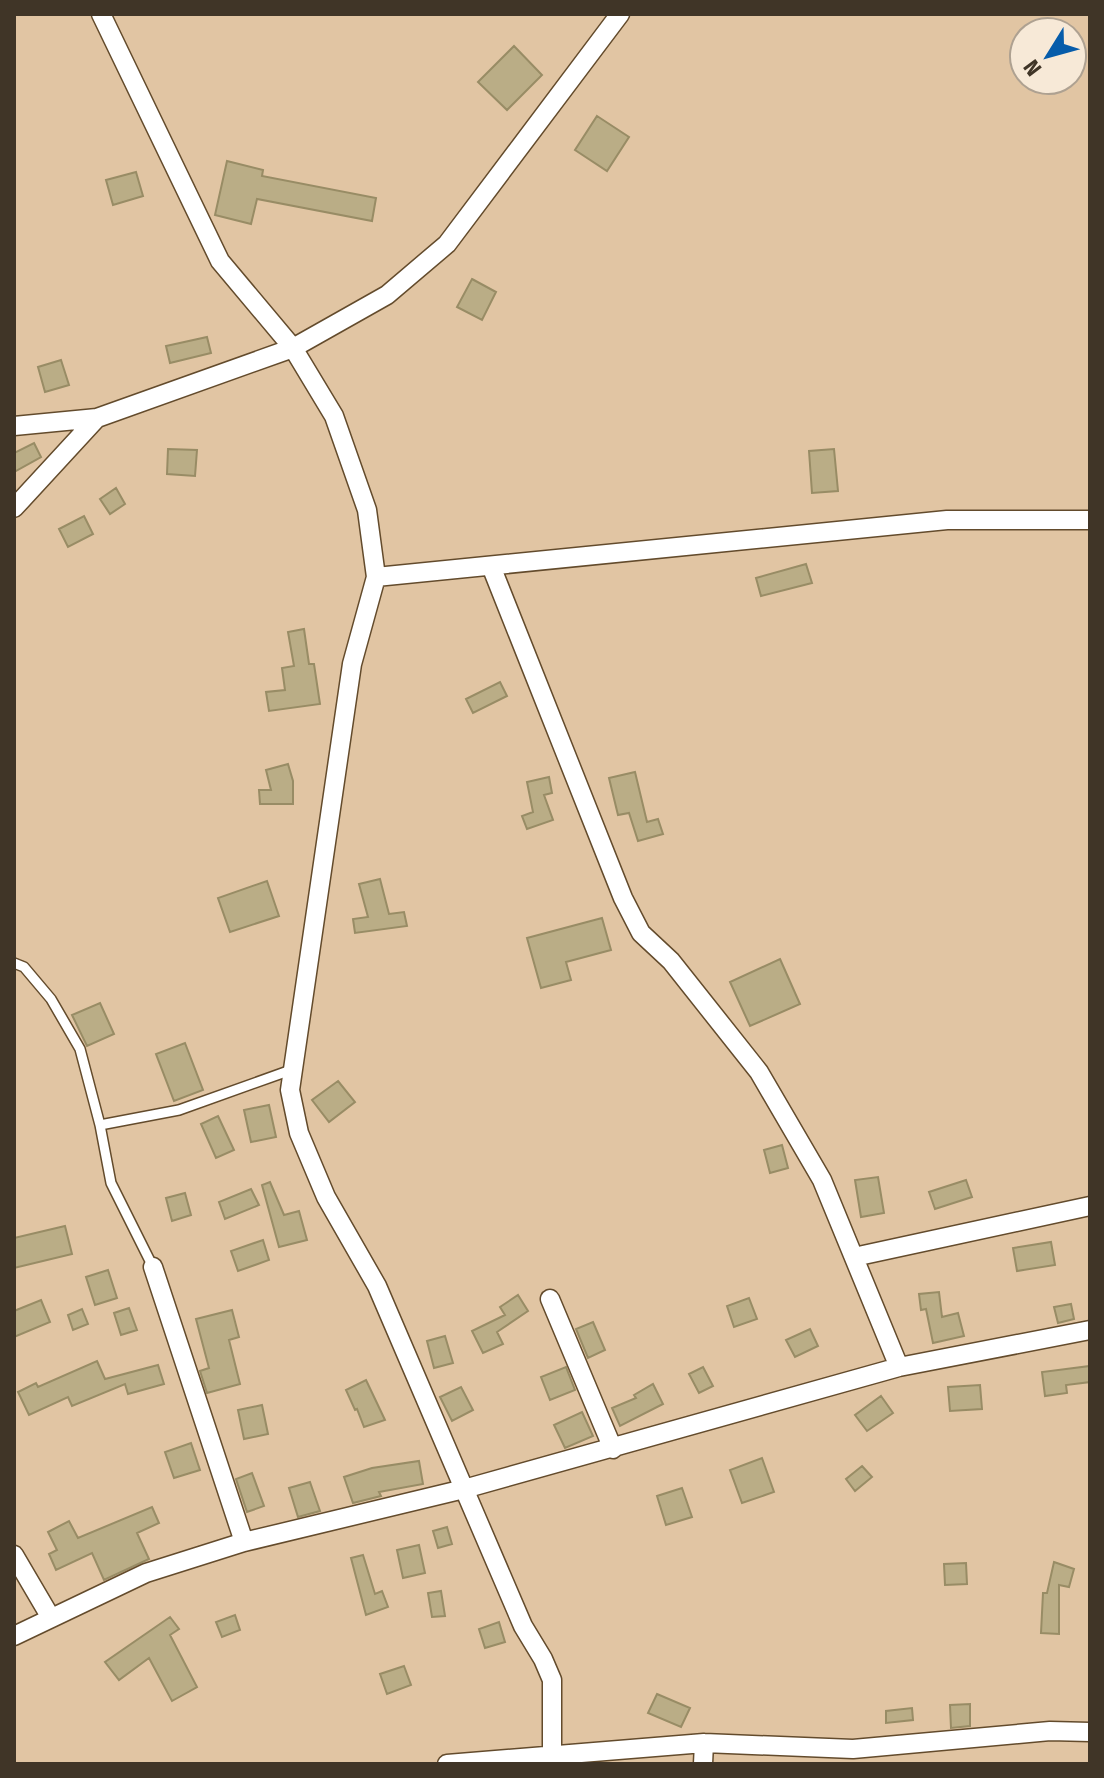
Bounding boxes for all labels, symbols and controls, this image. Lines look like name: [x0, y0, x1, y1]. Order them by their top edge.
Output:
north arrow: [1008, 16, 1088, 96]
text: N: [1018, 54, 1047, 81]

